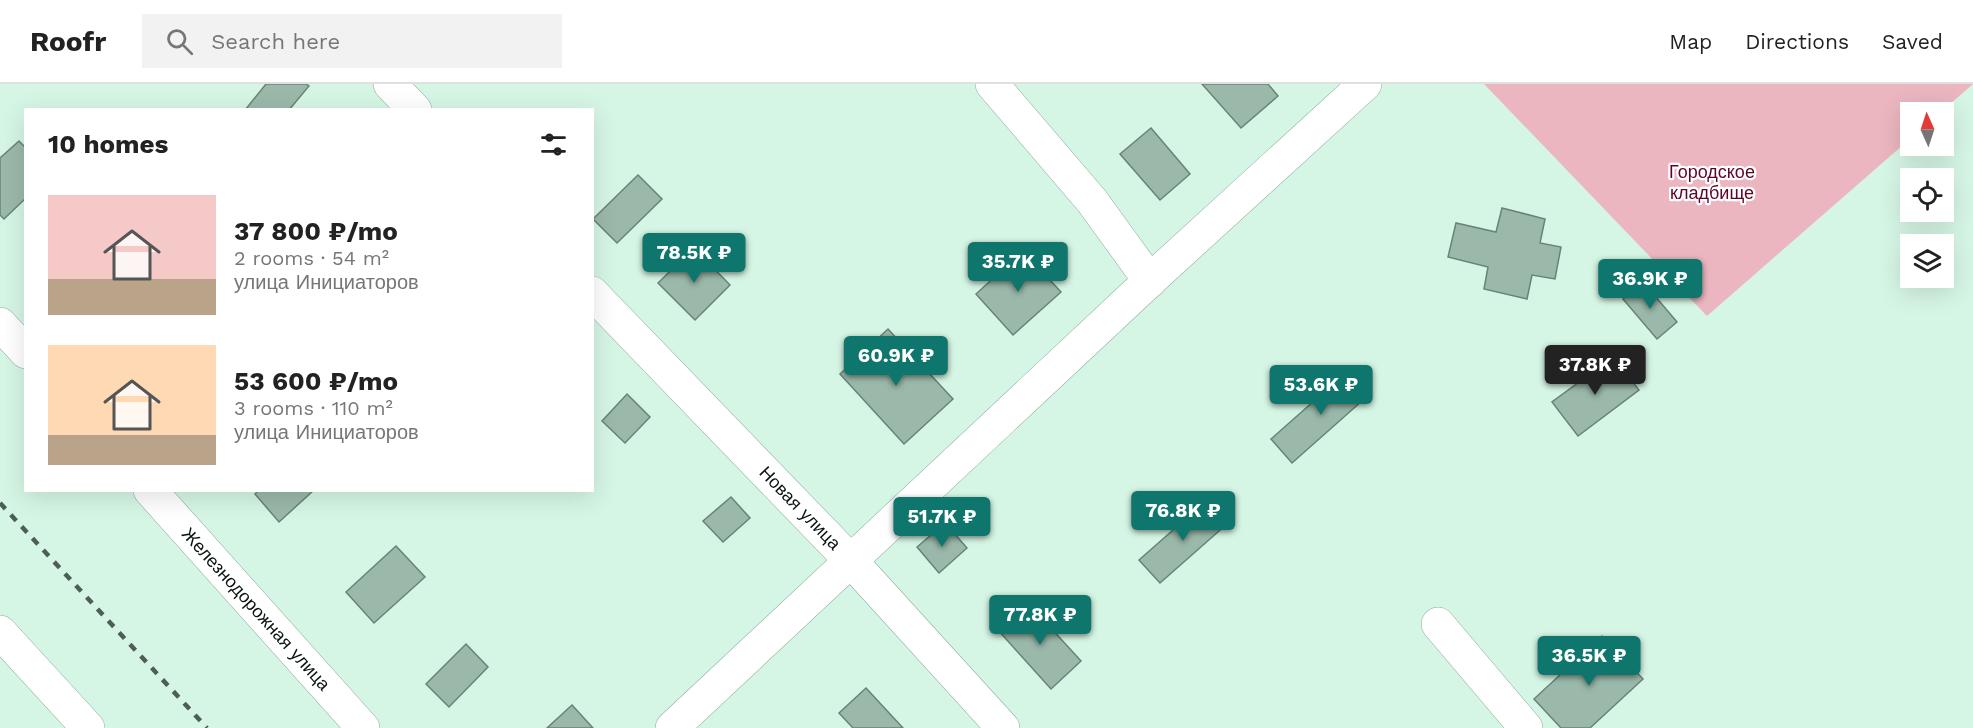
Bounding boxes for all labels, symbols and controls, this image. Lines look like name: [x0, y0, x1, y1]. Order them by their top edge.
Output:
search box: [142, 14, 562, 68]
text: Roofr: [30, 25, 106, 58]
icon: search: [163, 25, 196, 58]
text: Search here: [211, 29, 340, 54]
text: Map: [1669, 29, 1712, 54]
text: Directions: [1745, 29, 1849, 54]
text: Saved: [1882, 29, 1943, 54]
north arrow: [1900, 102, 1954, 156]
map controls: [1900, 102, 1954, 288]
icon: filters: [537, 128, 570, 161]
text: 10 homes: [48, 129, 168, 159]
park label: Городское кладбище: [1669, 161, 1755, 203]
button: locate: [1900, 168, 1954, 222]
text: 37 800 ₽/mo: [234, 216, 398, 246]
icon: home: [96, 219, 168, 291]
pin: 78.5K ₽: [639, 233, 749, 284]
button: layers: [1900, 234, 1954, 288]
text: 78.5K ₽: [657, 240, 732, 264]
pin: 35.7K ₽: [963, 242, 1073, 293]
text: 2 rooms · 54 m²: [234, 246, 389, 270]
text: 35.7K ₽: [982, 249, 1054, 273]
pin: 36.9K ₽: [1595, 259, 1705, 310]
text: 36.9K ₽: [1612, 266, 1688, 290]
text: улица Инициаторов: [234, 270, 419, 294]
pin: 60.9K ₽: [841, 336, 951, 387]
text: 60.9K ₽: [858, 343, 934, 367]
pin: 37.8K ₽: [1540, 345, 1650, 396]
text: 37.8K ₽: [1559, 352, 1631, 376]
pin: 53.6K ₽: [1266, 365, 1376, 416]
text: 53 600 ₽/mo: [234, 366, 398, 396]
icon: home: [96, 369, 168, 441]
text: 53.6K ₽: [1284, 372, 1358, 396]
text: 3 rooms · 110 m²: [234, 396, 393, 420]
text: улица Инициаторов: [234, 420, 419, 444]
street label: Новая улица: [755, 462, 846, 554]
pin: 76.8K ₽: [1128, 491, 1238, 542]
pin: 51.7K ₽: [887, 497, 997, 548]
text: 76.8K ₽: [1145, 498, 1221, 522]
text: 51.7K ₽: [907, 504, 977, 528]
street label: Железнодорожная улица: [178, 523, 336, 695]
pin: 77.8K ₽: [985, 595, 1095, 646]
text: 77.8K ₽: [1003, 602, 1077, 626]
pin: 36.5K ₽: [1534, 636, 1644, 687]
text: 36.5K ₽: [1552, 643, 1626, 667]

